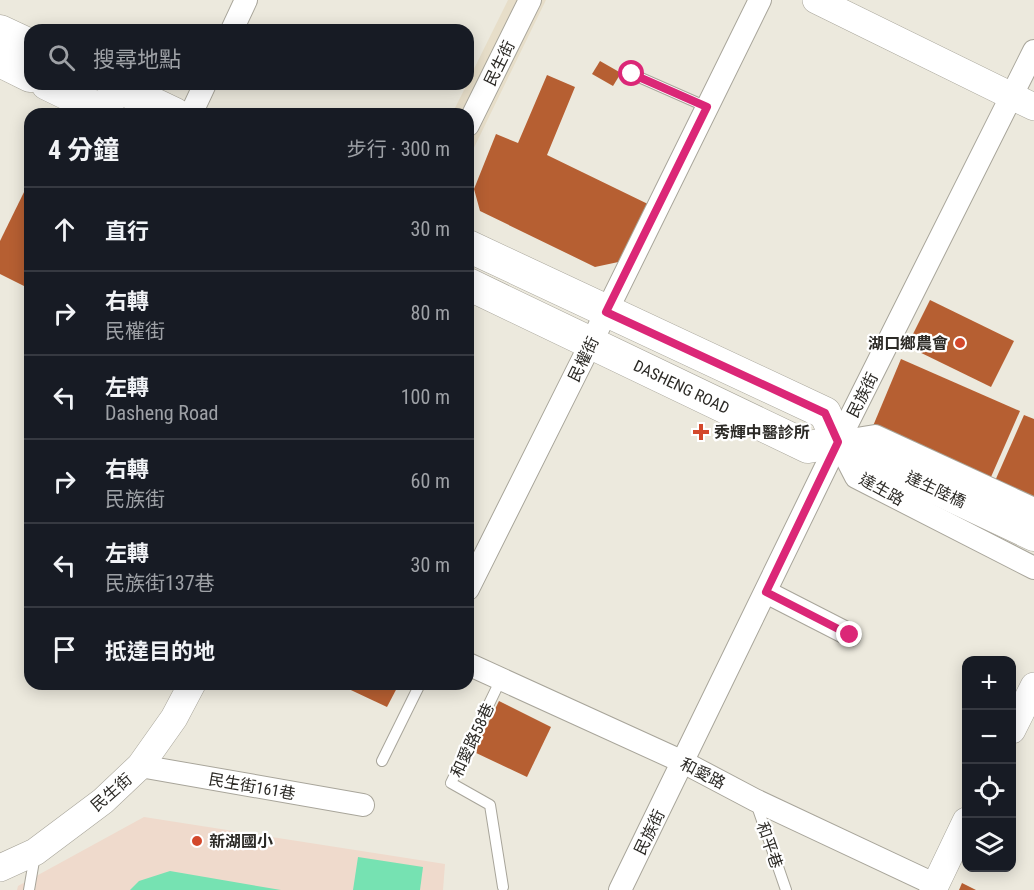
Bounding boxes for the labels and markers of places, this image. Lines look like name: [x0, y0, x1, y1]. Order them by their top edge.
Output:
place label: 湖口鄉農會: [868, 334, 948, 353]
marker: 湖口鄉農會: [953, 336, 967, 350]
marker: 秀輝中醫診所: [692, 423, 710, 441]
place label: 秀輝中醫診所: [714, 423, 810, 442]
place label: 新湖國小: [209, 832, 273, 851]
marker: 新湖國小: [190, 834, 204, 848]

